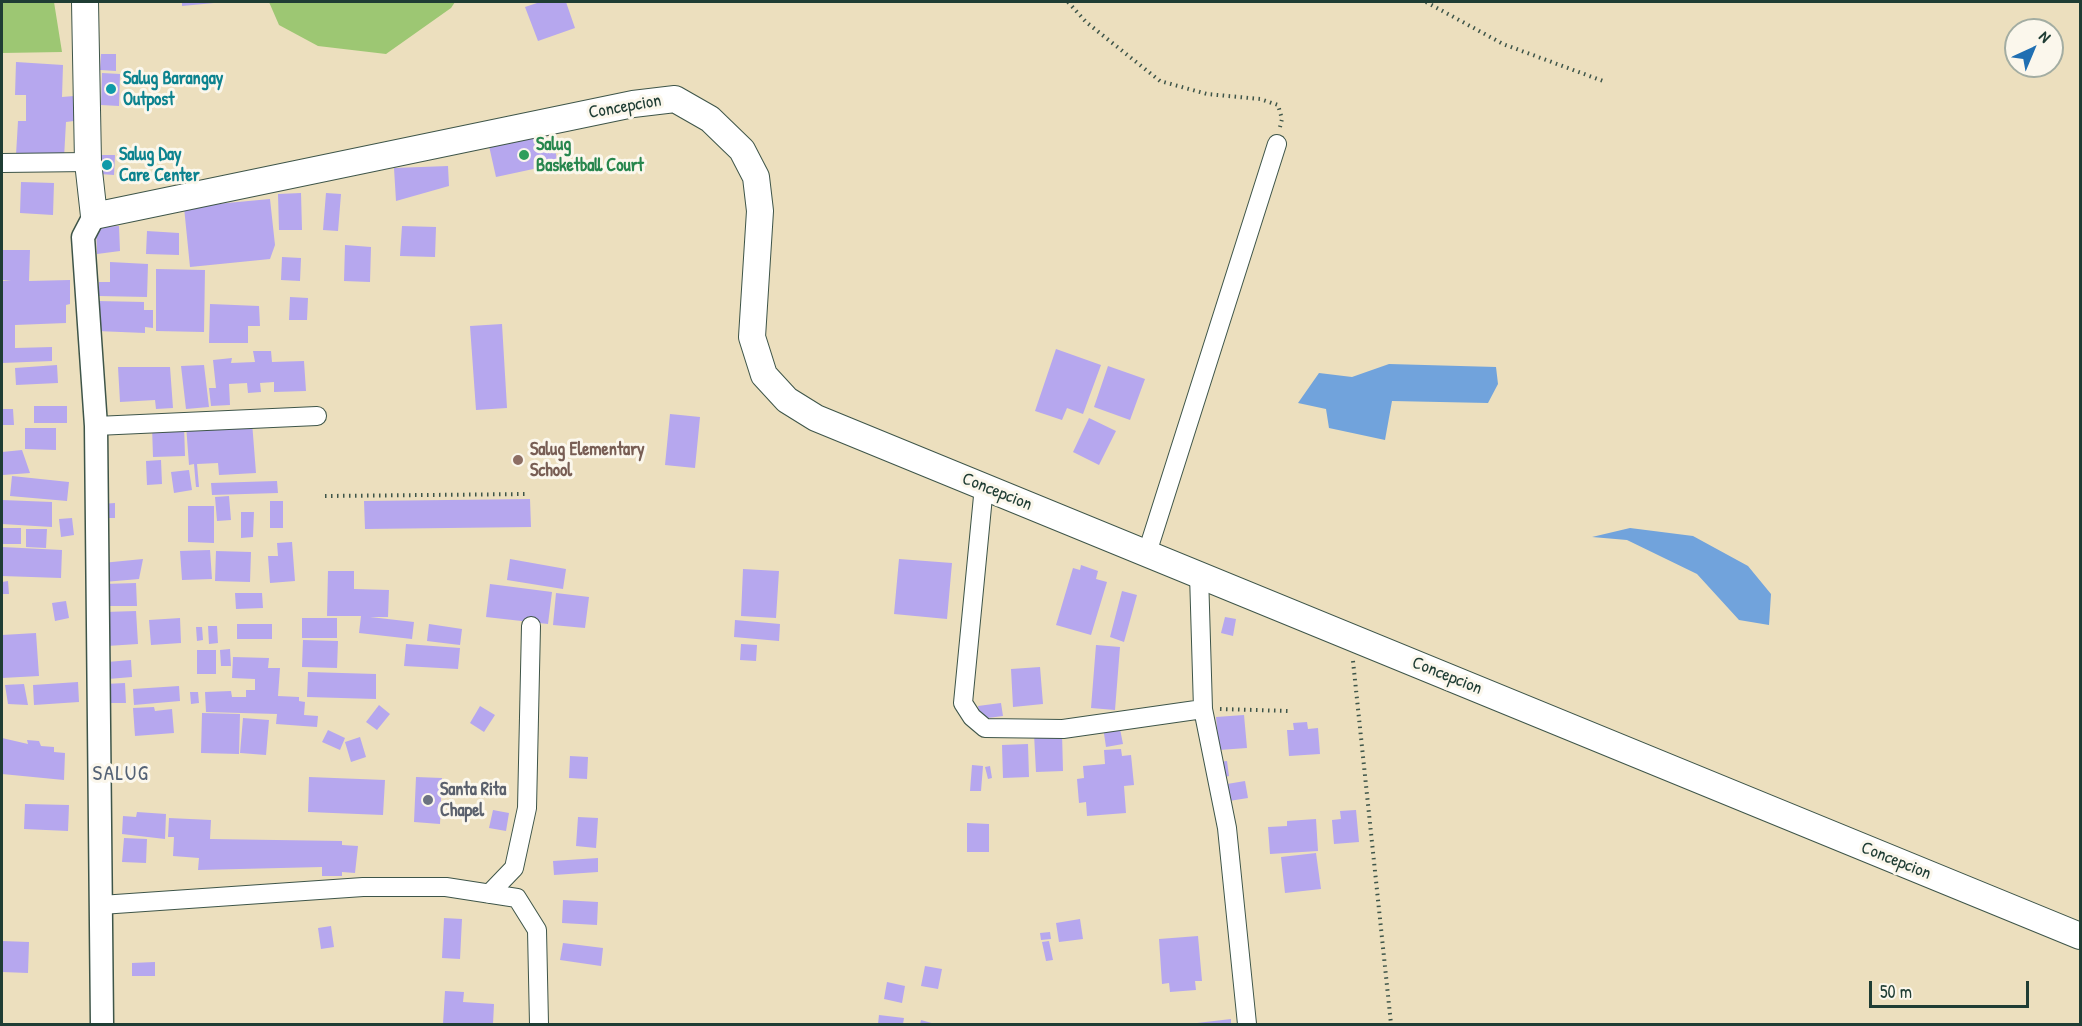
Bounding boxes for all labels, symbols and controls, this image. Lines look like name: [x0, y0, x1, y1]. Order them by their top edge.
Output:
north arrow: [2004, 18, 2064, 78]
text: N: [2034, 26, 2056, 47]
place label: Salug Barangay Outpost: [123, 68, 223, 110]
marker: Salug Barangay Outpost: [104, 82, 118, 96]
street label: Concepcion: [587, 90, 663, 124]
place label: Salug Basketball Court: [536, 134, 644, 176]
place label: Salug Day Care Center: [119, 144, 200, 186]
marker: Salug Basketball Court: [517, 148, 531, 162]
marker: Salug Day Care Center: [100, 158, 114, 172]
place label: Salug Elementary School: [530, 439, 645, 482]
marker: Salug Elementary School: [511, 453, 525, 467]
street label: Concepcion: [959, 468, 1035, 516]
street label: Concepcion: [1409, 652, 1485, 700]
district label: SALUG: [93, 761, 149, 787]
place label: Santa Rita Chapel: [440, 779, 506, 822]
marker: Santa Rita Chapel: [421, 793, 435, 807]
street label: Concepcion: [1858, 837, 1934, 885]
scale bar: [1872, 969, 2032, 1007]
text: 50 m: [1880, 979, 1912, 1004]

